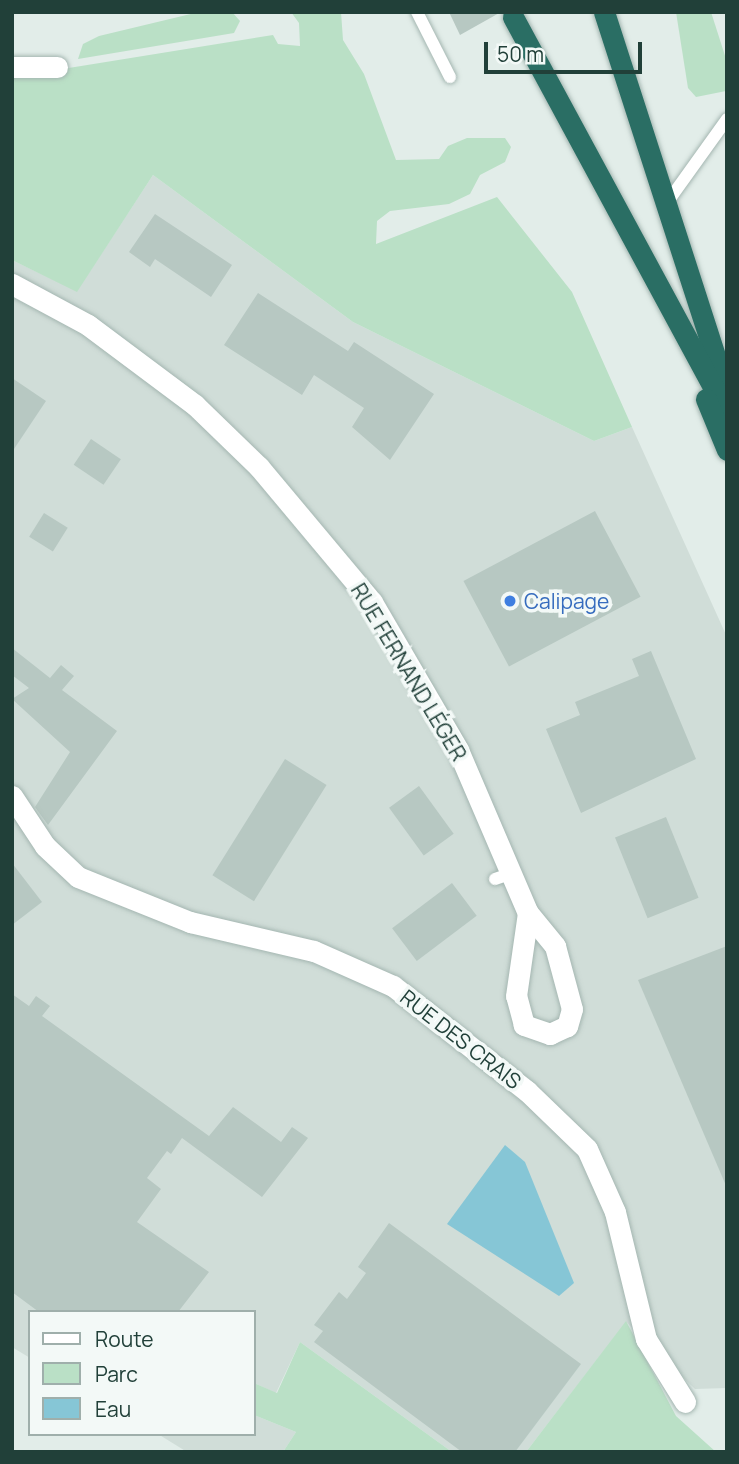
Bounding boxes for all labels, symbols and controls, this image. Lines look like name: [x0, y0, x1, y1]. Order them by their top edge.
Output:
scale bar: [487, 28, 644, 72]
text: 50 m: [497, 40, 544, 68]
street label: RUE FERNAND LÉGER: [346, 579, 472, 765]
place label: Calipage: [524, 588, 609, 614]
marker: Calipage: [502, 593, 518, 609]
street label: RUE DES CRAIS: [396, 984, 526, 1094]
legend: [28, 1310, 256, 1436]
text: Route: [95, 1325, 153, 1353]
text: Parc: [95, 1360, 138, 1388]
text: Eau: [95, 1395, 131, 1423]

